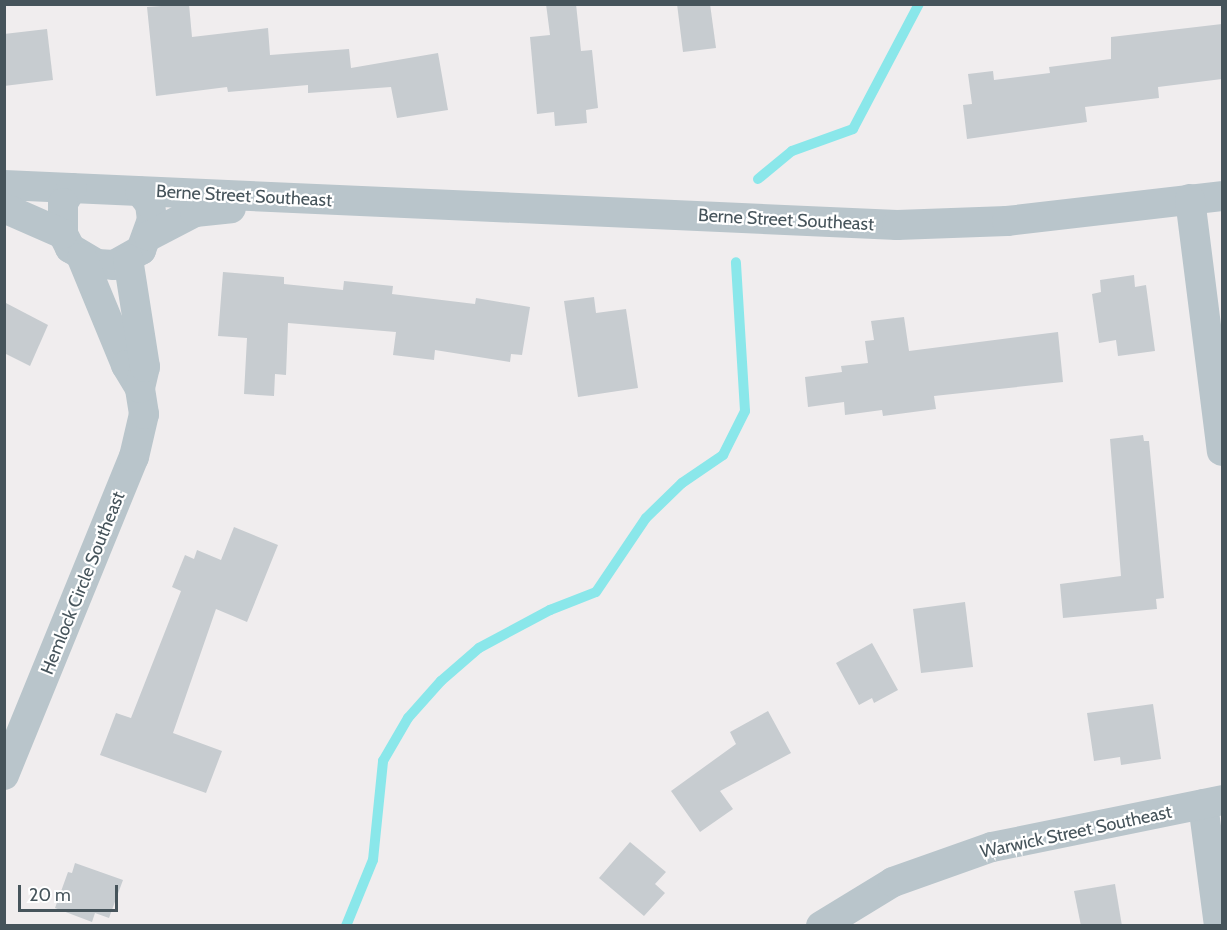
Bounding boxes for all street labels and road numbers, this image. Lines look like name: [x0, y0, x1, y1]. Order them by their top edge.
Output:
street label: Berne Street Southeast: [155, 181, 333, 211]
street label: Berne Street Southeast: [697, 205, 875, 235]
street label: Hemlock Circle Southeast: [36, 488, 130, 678]
street label: Warwick Street Southeast: [978, 801, 1174, 863]

